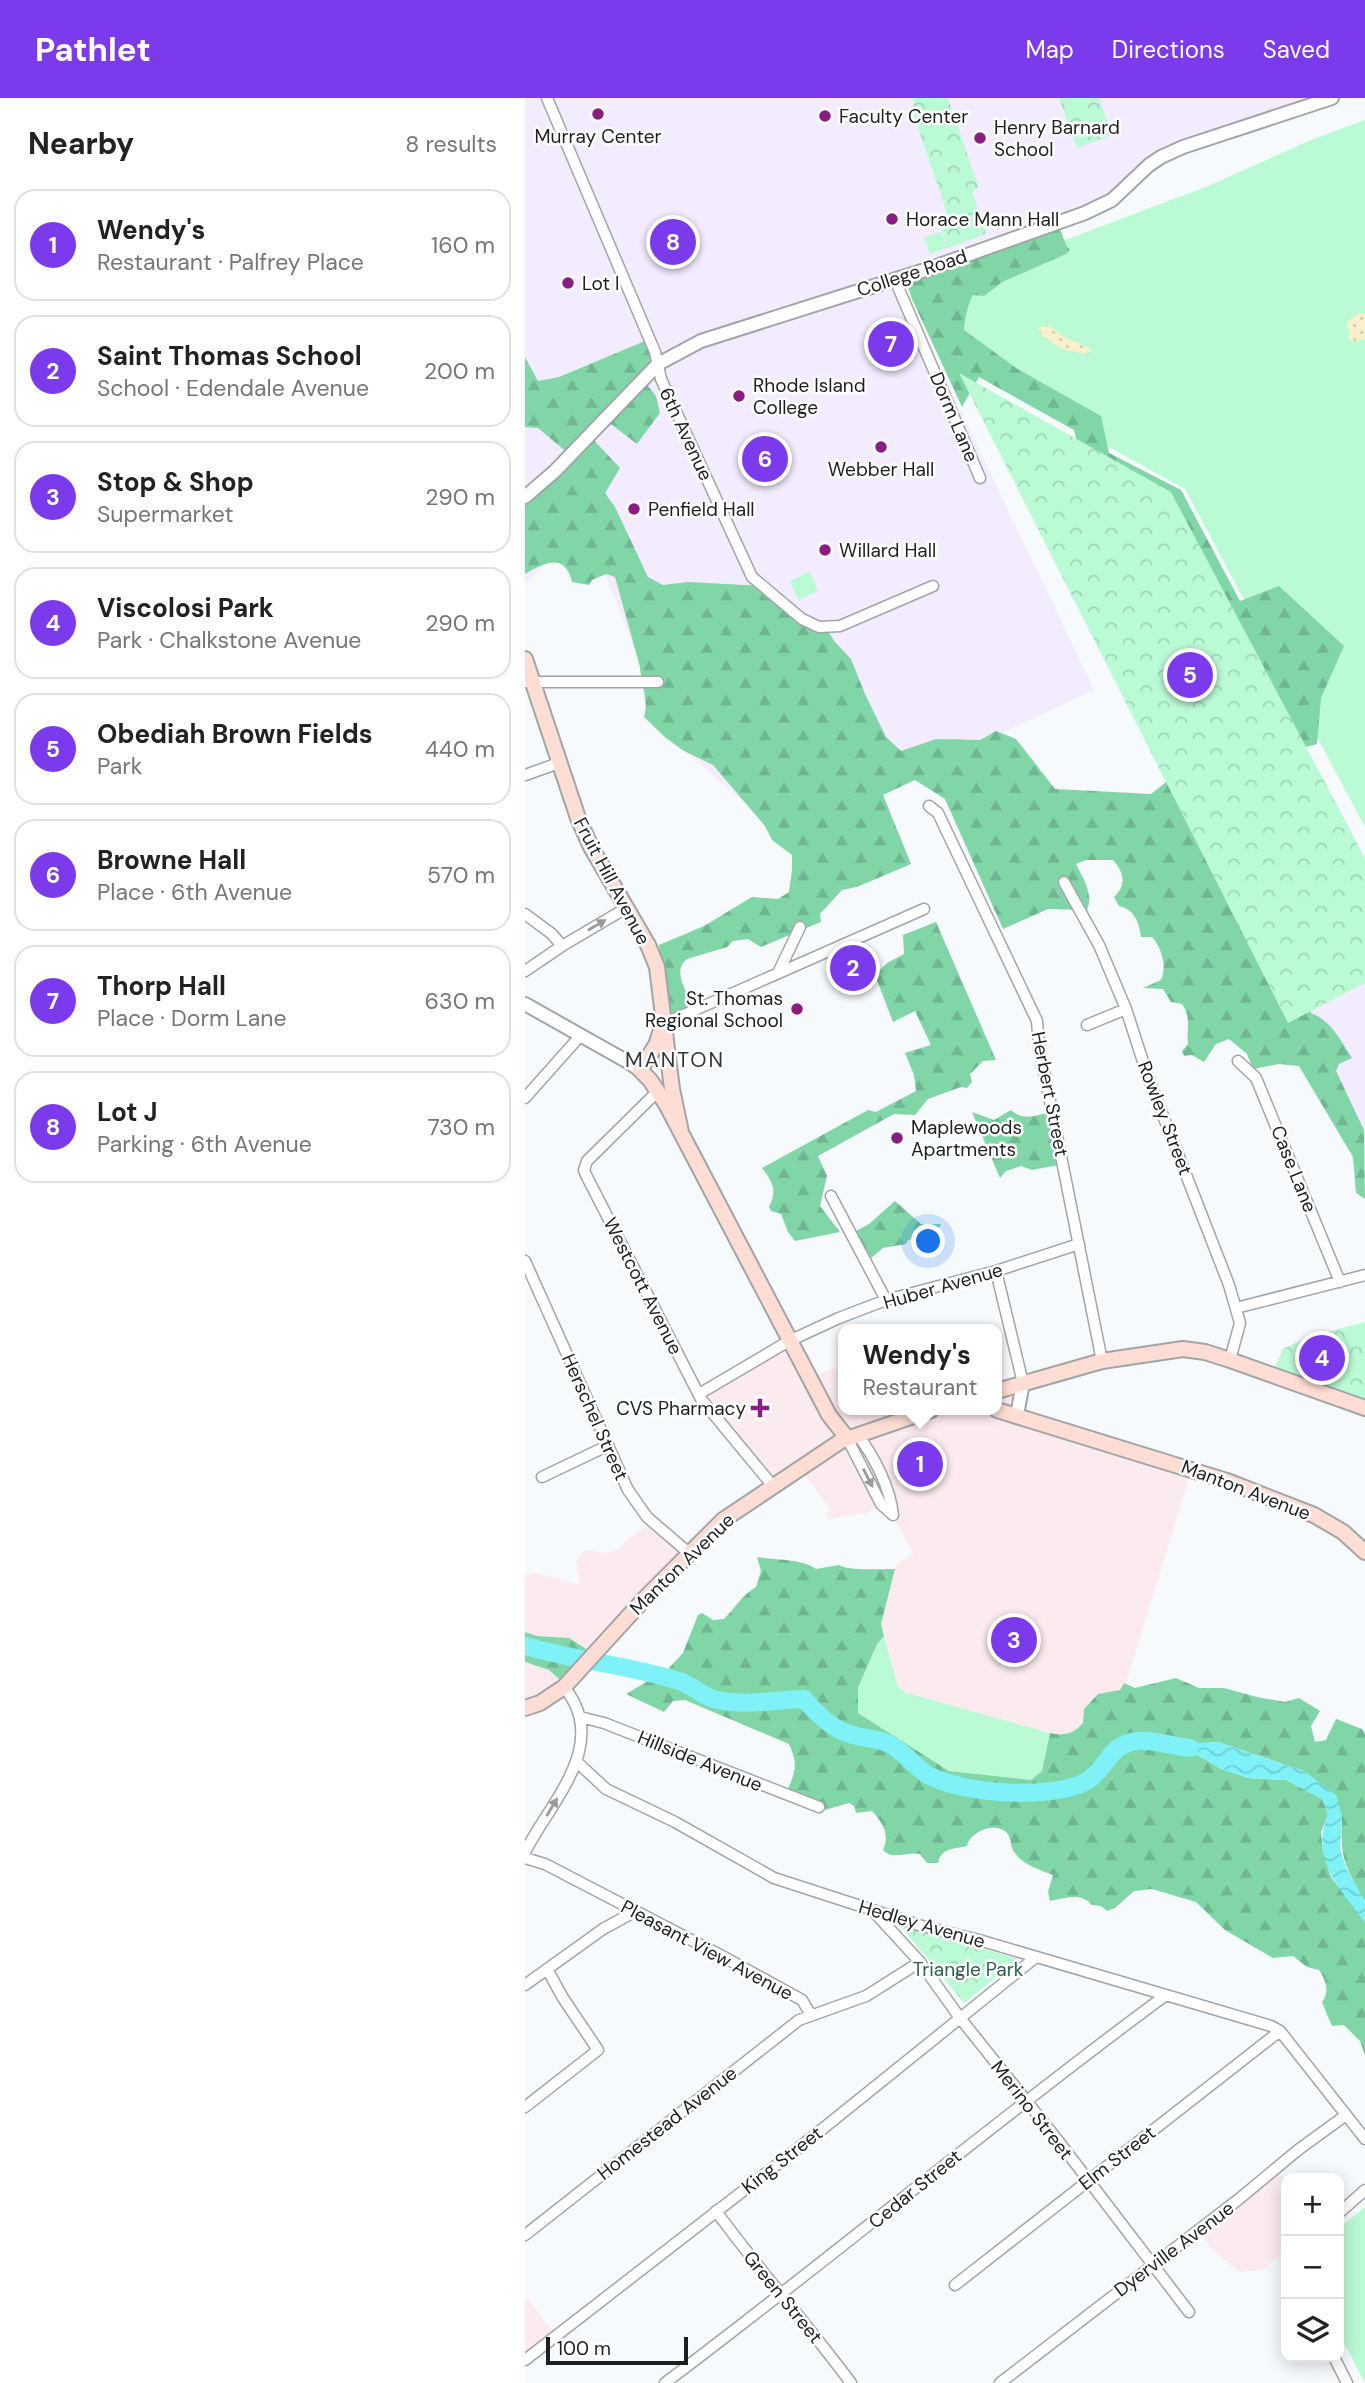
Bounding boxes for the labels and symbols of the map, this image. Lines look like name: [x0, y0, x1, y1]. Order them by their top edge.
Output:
place label: Faculty Center: [839, 104, 968, 129]
marker: Murray Center: [590, 106, 606, 122]
marker: Faculty Center: [817, 108, 833, 124]
place label: Henry Barnard School: [994, 115, 1120, 162]
place label: Murray Center: [535, 124, 661, 149]
marker: Henry Barnard School: [972, 130, 988, 146]
place label: Horace Mann Hall: [906, 207, 1059, 232]
marker: Horace Mann Hall: [884, 211, 900, 227]
pin: 8: [650, 216, 696, 268]
street label: College Road: [854, 243, 970, 303]
place label: Lot I: [582, 271, 619, 296]
marker: Lot I: [560, 275, 576, 291]
pin: 7: [868, 318, 914, 370]
street label: Dorm Lane: [924, 368, 984, 466]
place label: Rhode Island College: [753, 373, 866, 420]
street label: 6th Avenue: [654, 383, 718, 485]
marker: Rhode Island College: [731, 388, 747, 404]
pin: 6: [742, 433, 788, 485]
marker: Webber Hall: [873, 439, 889, 455]
place label: Webber Hall: [828, 457, 934, 482]
place label: Penfield Hall: [648, 497, 755, 522]
marker: Penfield Hall: [626, 501, 642, 517]
place label: Willard Hall: [839, 538, 936, 563]
marker: Willard Hall: [817, 542, 833, 558]
pin: 5: [1167, 649, 1213, 701]
street label: Fruit Hill Avenue: [568, 813, 656, 949]
one-way arrow: [587, 919, 606, 932]
pin: 2: [830, 942, 876, 994]
place label: St. Thomas Regional School: [645, 986, 783, 1033]
marker: St. Thomas Regional School: [789, 1001, 805, 1017]
street label: Herbert Street: [1026, 1029, 1074, 1159]
district label: MANTON: [625, 1046, 725, 1074]
street label: Rowley Street: [1132, 1057, 1198, 1179]
place label: Maplewoods Apartments: [911, 1115, 1022, 1162]
street label: Case Lane: [1265, 1122, 1323, 1216]
marker: Maplewoods Apartments: [889, 1130, 905, 1146]
street label: Westcott Avenue: [598, 1213, 688, 1359]
your location: [911, 1224, 945, 1258]
street label: Huber Avenue: [880, 1257, 1006, 1315]
pin: 4: [1299, 1332, 1345, 1384]
street label: Herschel Street: [556, 1350, 634, 1484]
place label: CVS Pharmacy: [616, 1396, 746, 1421]
marker: CVS Pharmacy: [752, 1400, 768, 1416]
pin: 1: [897, 1438, 943, 1490]
street label: Manton Avenue: [1178, 1454, 1314, 1526]
one-way arrow: [862, 1468, 874, 1488]
street label: Manton Avenue: [624, 1508, 740, 1620]
pin: 3: [991, 1614, 1037, 1666]
street label: Hillside Avenue: [634, 1725, 766, 1797]
one-way arrow: [546, 1798, 558, 1817]
street label: Pleasant View Avenue: [617, 1894, 797, 2006]
street label: Hedley Avenue: [856, 1894, 988, 1954]
park label: Triangle Park: [913, 1957, 1024, 1982]
street label: Merino Street: [985, 2055, 1079, 2165]
street label: Homestead Avenue: [592, 2061, 742, 2185]
street label: Elm Street: [1074, 2120, 1160, 2196]
street label: King Street: [736, 2121, 828, 2199]
street label: Cedar Street: [863, 2144, 967, 2234]
street label: Dyerville Avenue: [1109, 2196, 1239, 2302]
street label: Green Street: [738, 2245, 828, 2349]
scale bar: [546, 2334, 688, 2366]

